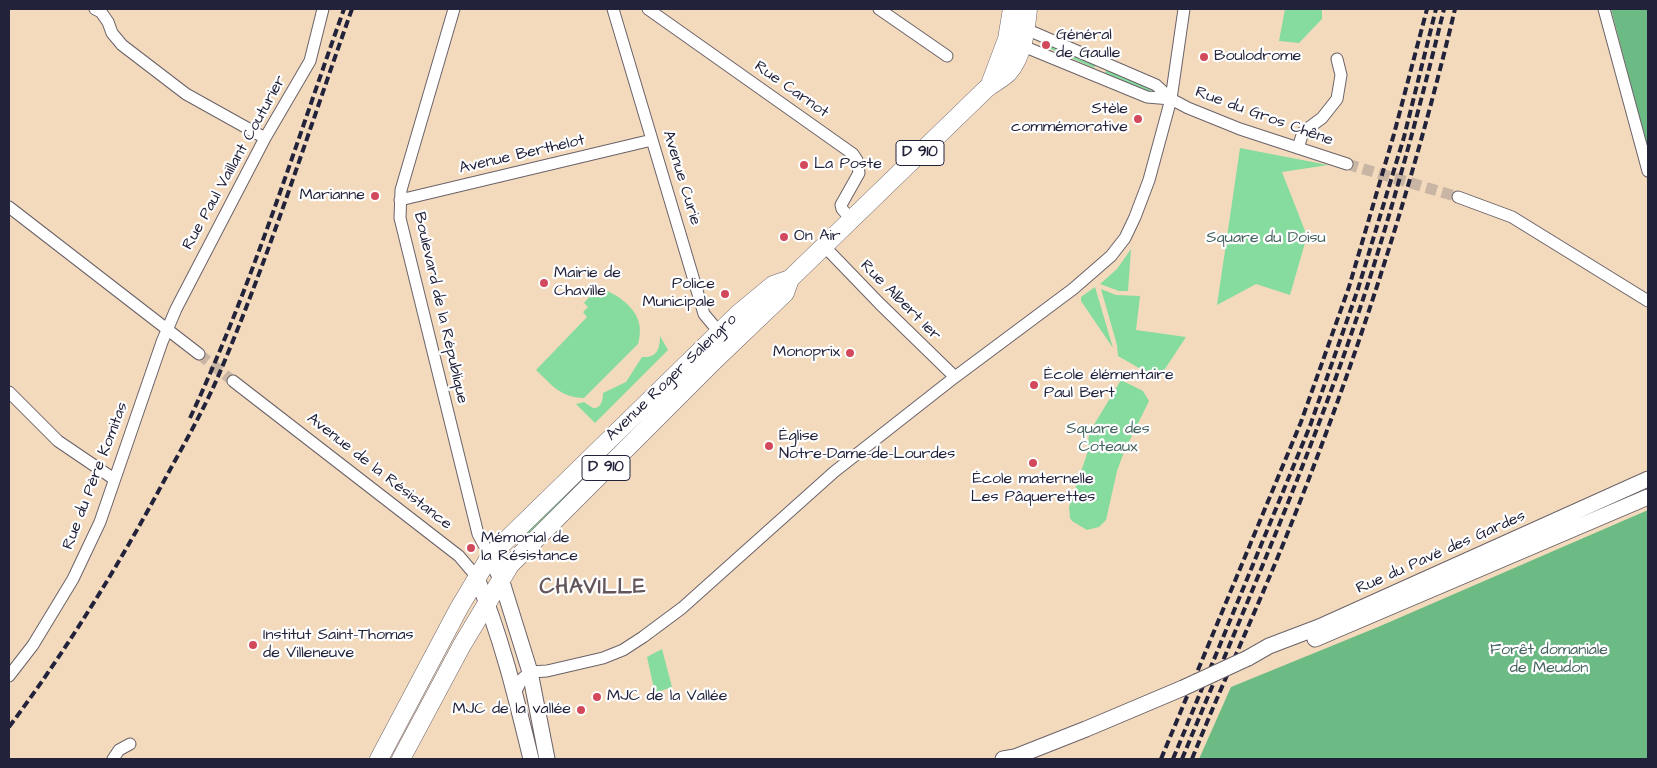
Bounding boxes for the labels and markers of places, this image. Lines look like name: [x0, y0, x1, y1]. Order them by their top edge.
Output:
place label: Général de Gaulle: [1056, 26, 1120, 64]
marker: Général de Gaulle: [1040, 39, 1052, 51]
place label: Boulodrome: [1214, 47, 1301, 67]
marker: Boulodrome: [1198, 51, 1210, 63]
place label: Stèle commémorative: [1011, 100, 1128, 138]
marker: Stèle commémorative: [1132, 113, 1144, 125]
place label: La Poste: [814, 155, 882, 175]
marker: La Poste: [798, 159, 810, 171]
place label: Marianne: [300, 186, 365, 206]
marker: Marianne: [369, 190, 381, 202]
place label: On Air: [794, 227, 841, 247]
marker: On Air: [778, 231, 790, 243]
place label: Mairie de Chaville: [554, 264, 621, 302]
place label: Police Municipale: [642, 275, 715, 313]
marker: Mairie de Chaville: [538, 277, 550, 289]
marker: Police Municipale: [719, 288, 731, 300]
place label: Monoprix: [773, 343, 840, 363]
marker: Monoprix: [844, 347, 856, 359]
place label: École élémentaire Paul Bert: [1044, 366, 1174, 404]
marker: École élémentaire Paul Bert: [1028, 379, 1040, 391]
place label: Église Notre-Dame-de-Lourdes: [779, 427, 955, 465]
marker: Église Notre-Dame-de-Lourdes: [763, 440, 775, 452]
marker: École maternelle Les Pâquerettes: [1027, 457, 1039, 469]
place label: École maternelle Les Pâquerettes: [971, 470, 1095, 508]
place label: Mémorial de la Résistance: [481, 529, 578, 567]
marker: Mémorial de la Résistance: [465, 542, 477, 554]
place label: Institut Saint-Thomas de Villeneuve: [263, 626, 414, 664]
marker: Institut Saint-Thomas de Villeneuve: [247, 639, 259, 651]
place label: MJC de la Vallée: [607, 687, 727, 707]
marker: MJC de la Vallée: [591, 691, 603, 703]
place label: MJC de la vallée: [452, 700, 571, 720]
marker: MJC de la vallée: [575, 704, 587, 716]

